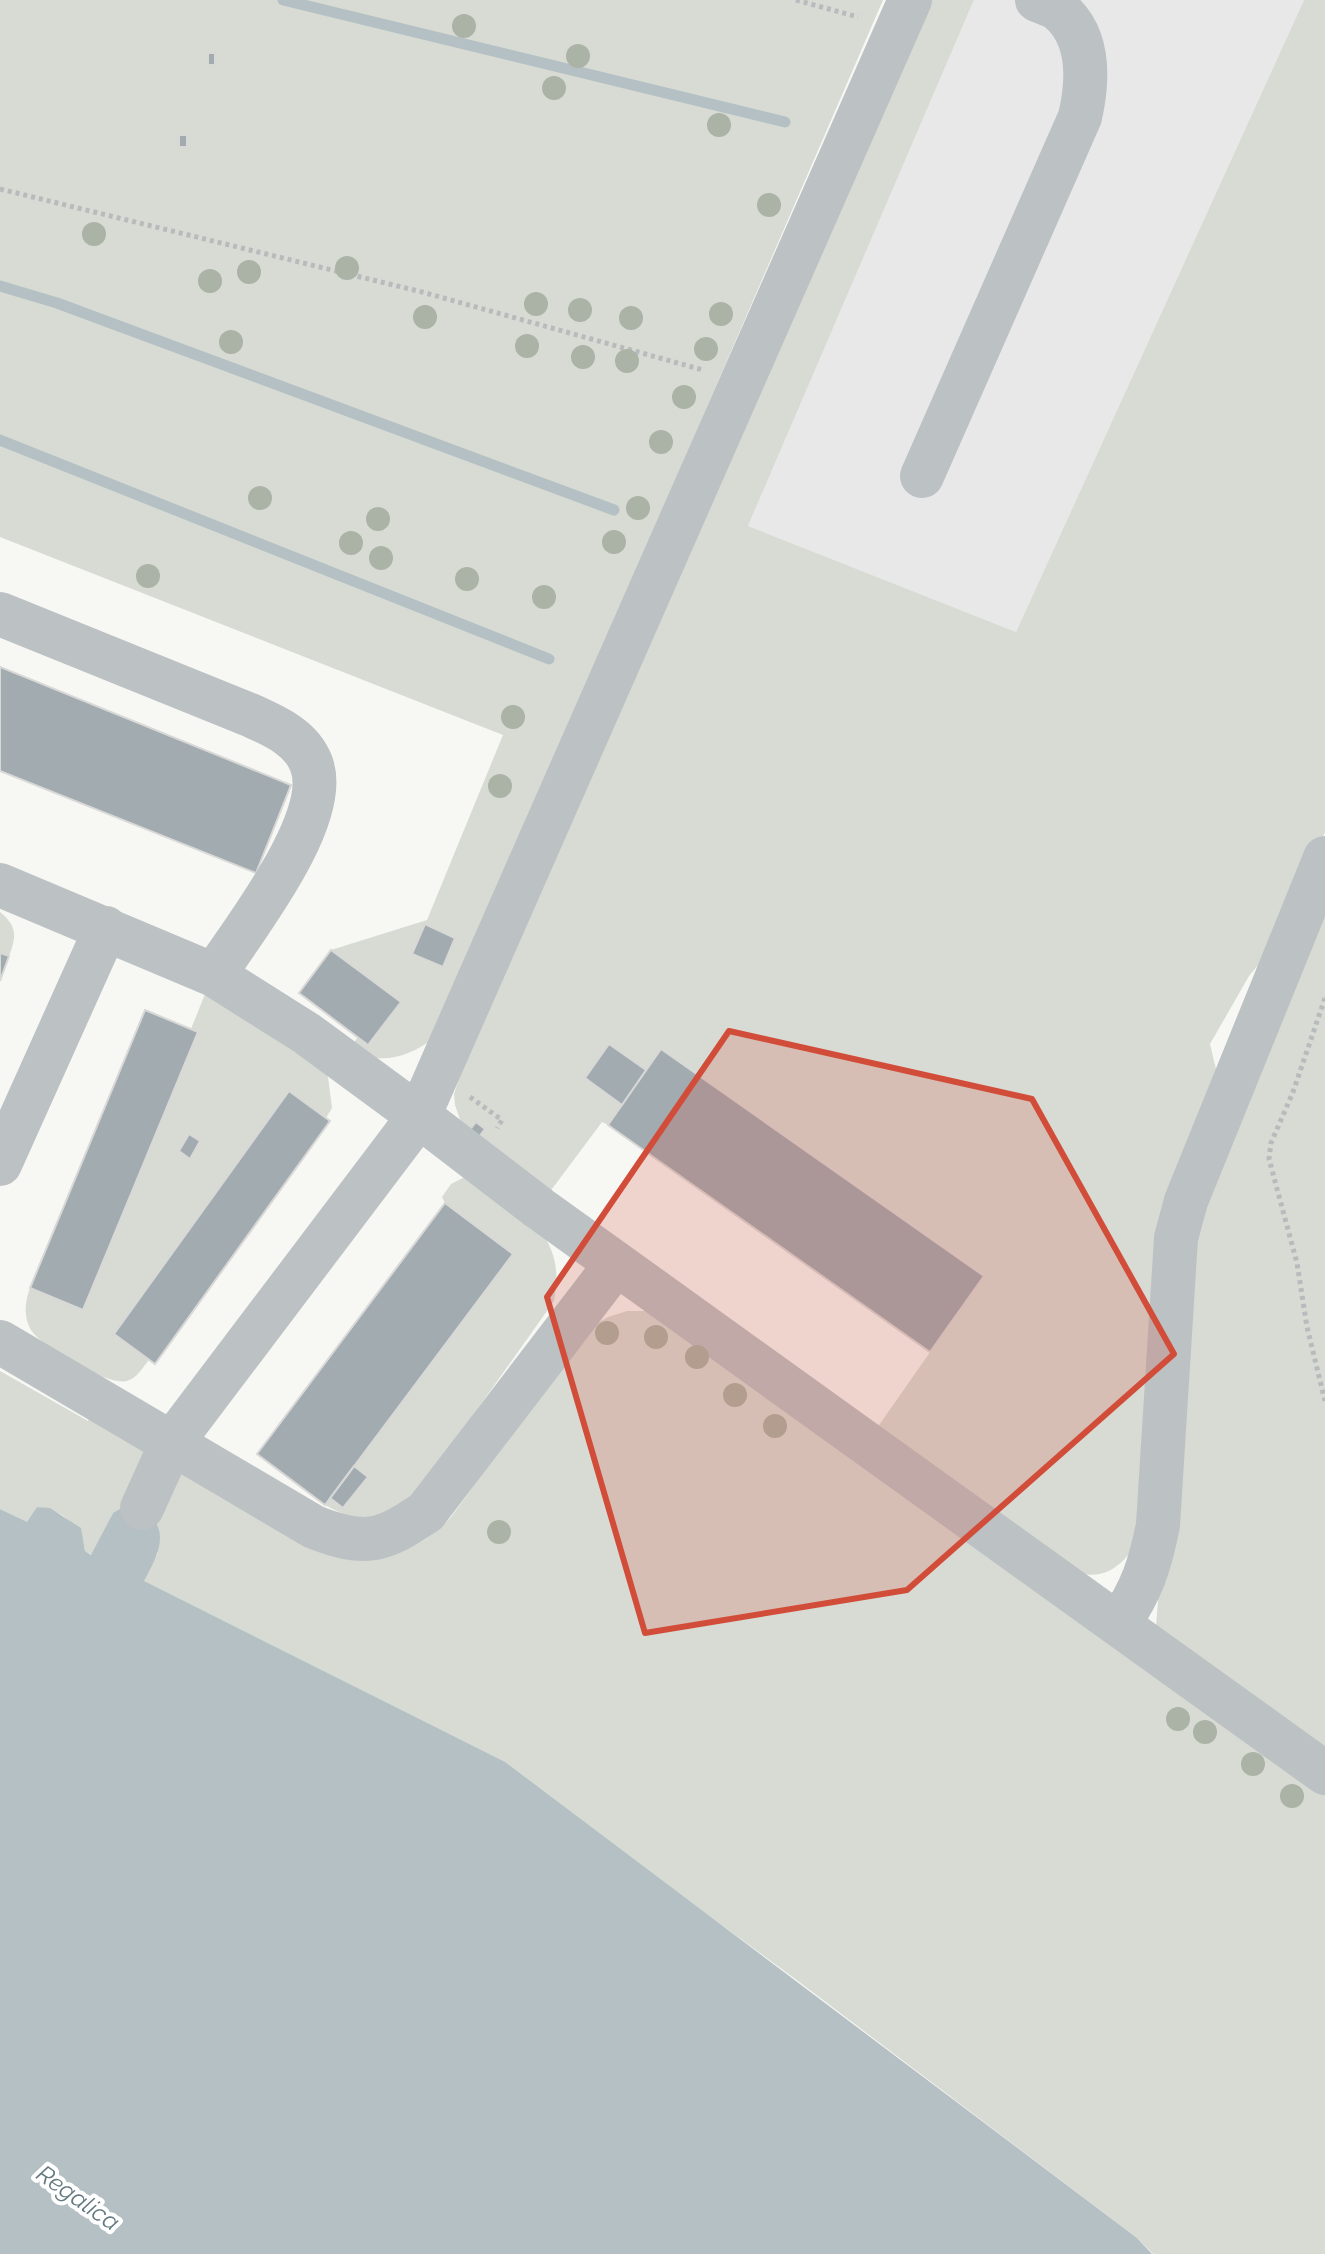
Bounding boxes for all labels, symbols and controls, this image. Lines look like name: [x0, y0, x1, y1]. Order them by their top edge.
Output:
water label: Regalica: [31, 2159, 125, 2237]

